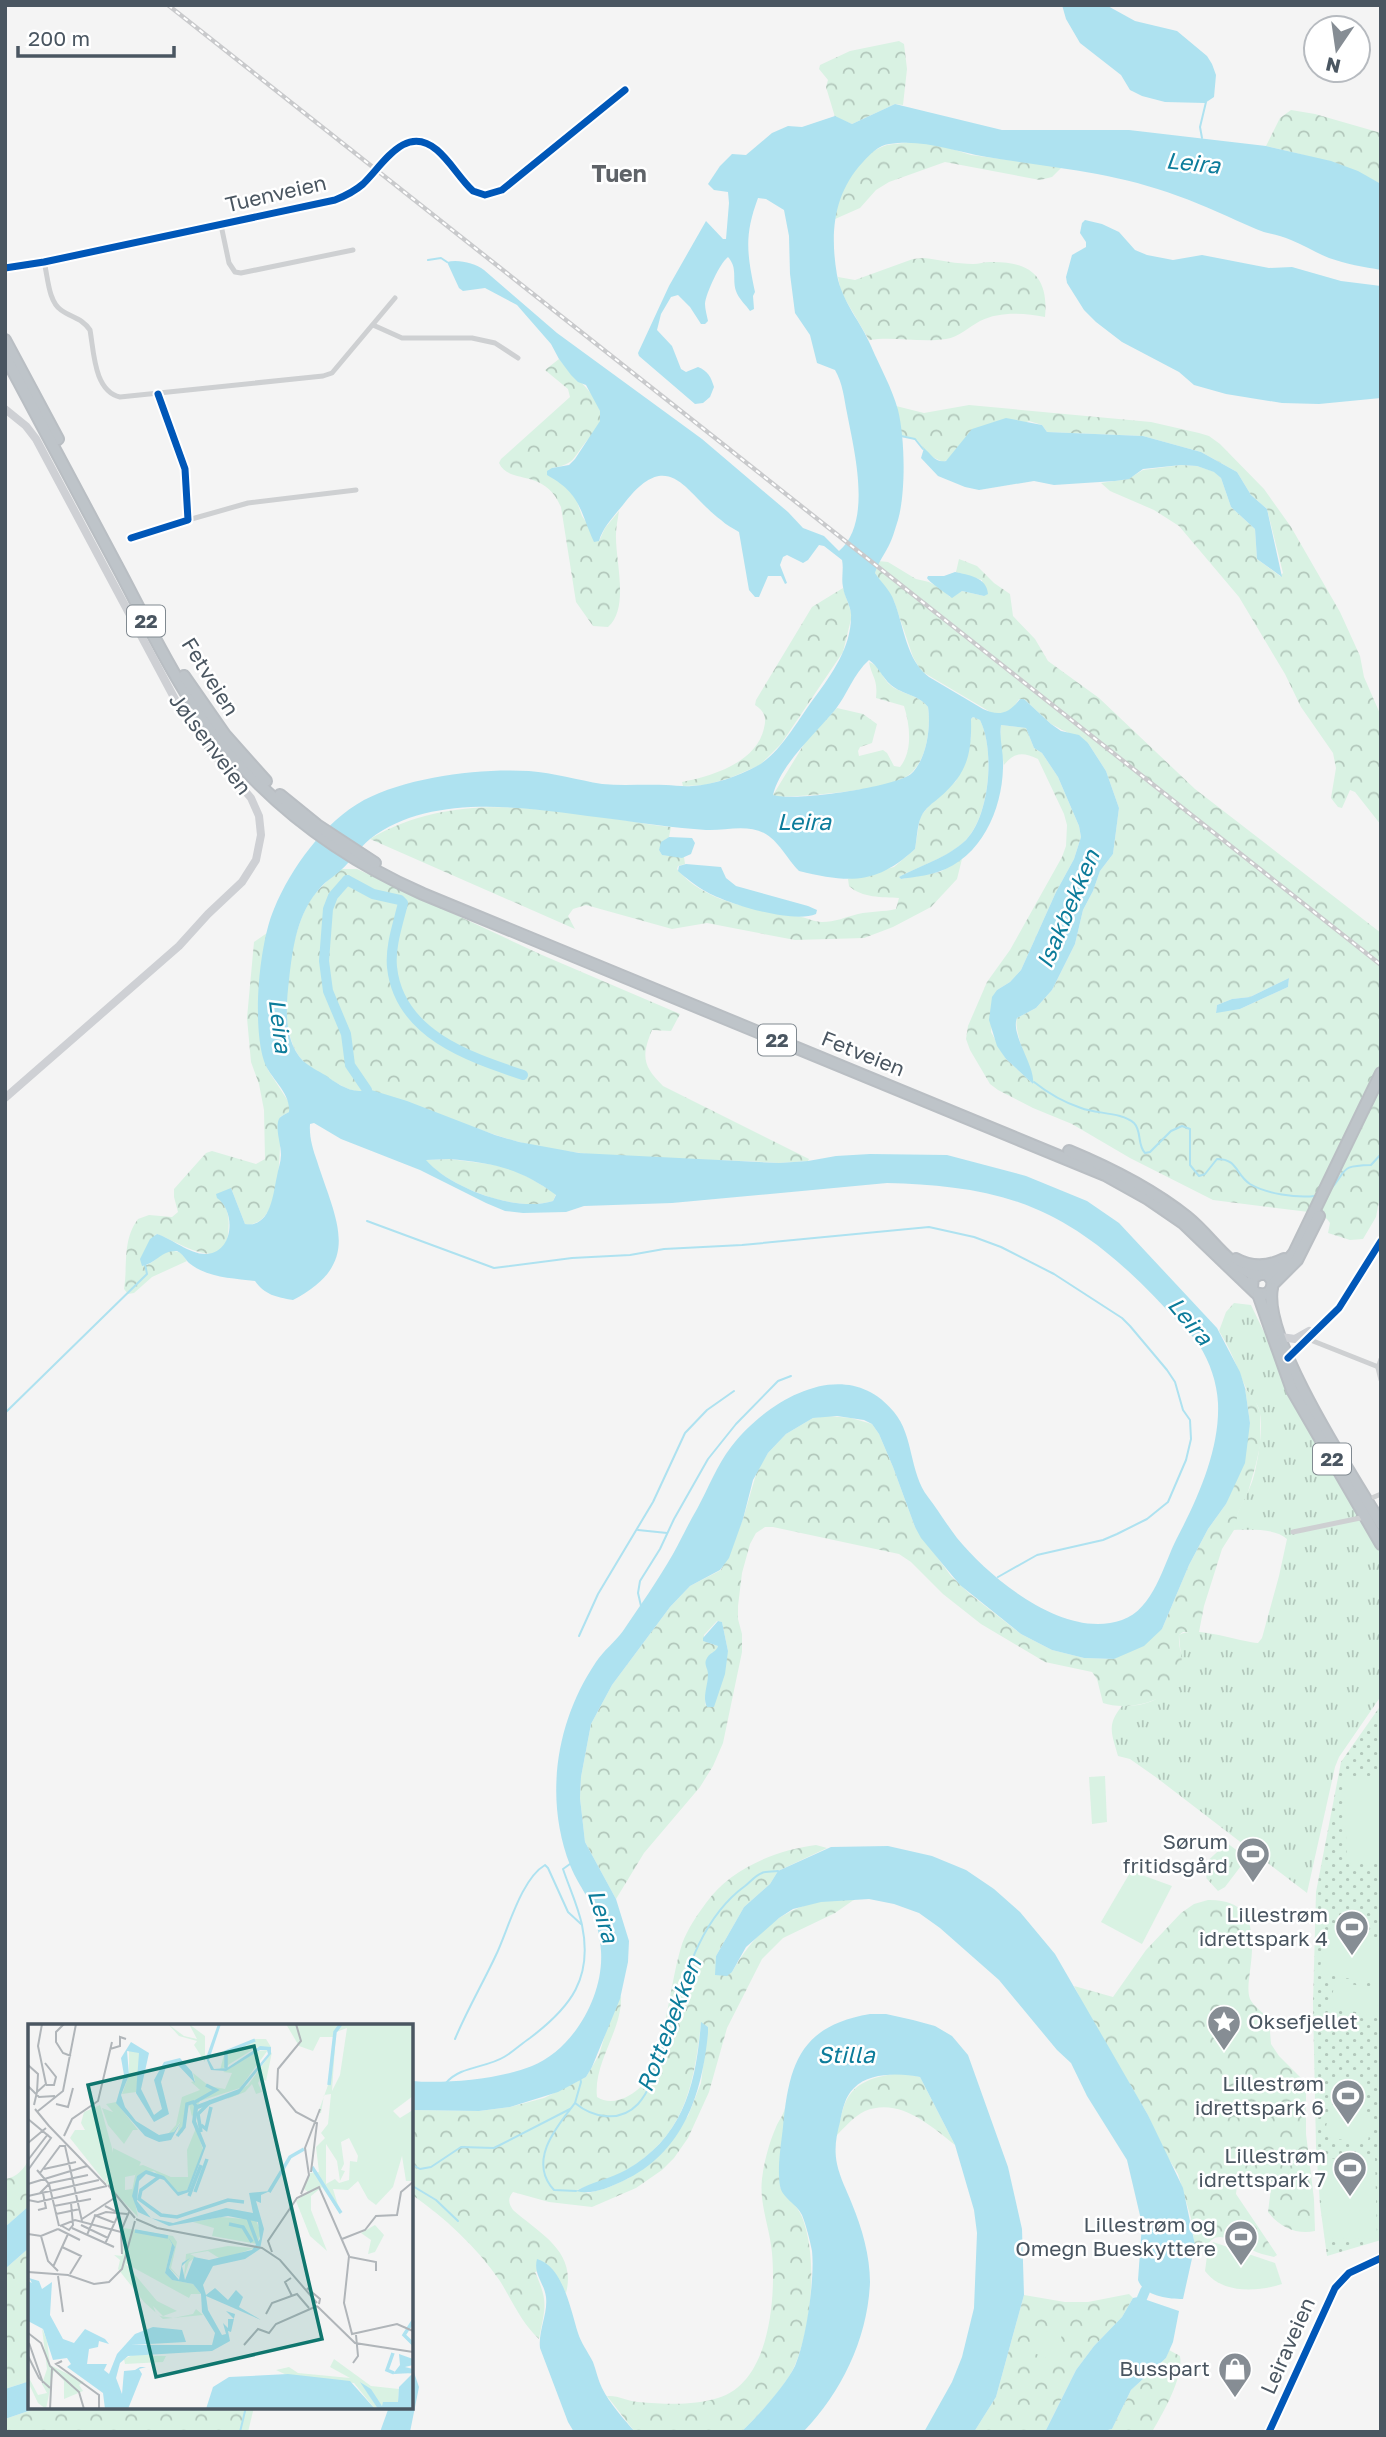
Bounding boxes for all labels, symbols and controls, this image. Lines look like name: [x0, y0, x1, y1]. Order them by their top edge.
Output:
scale bar: [18, 14, 173, 58]
north arrow: [1302, 14, 1372, 84]
text: 200 m: [28, 25, 90, 51]
text: N: [1323, 53, 1343, 79]
water label: Leira: [1165, 145, 1222, 179]
district label: Tuen: [591, 159, 647, 187]
street label: Tuenveien: [223, 169, 329, 217]
road number: 22: [127, 606, 165, 636]
street label: Fetveien: [177, 632, 245, 720]
street label: Jølsenveien: [164, 687, 258, 800]
water label: Leira: [777, 807, 832, 835]
water label: Isakbekken: [1030, 844, 1105, 972]
water label: Leira: [264, 997, 298, 1055]
road number: 22: [758, 1024, 796, 1056]
street label: Fetveien: [818, 1025, 909, 1082]
water label: Leira: [1163, 1291, 1220, 1351]
road number: 22: [1313, 1443, 1351, 1474]
place label: Sørum fritidsgård: [1123, 1828, 1228, 1878]
sports icon: Sørum fritidsgård: [1234, 1835, 1272, 1884]
water label: Leira: [583, 1886, 626, 1947]
place label: Lillestrøm idrettspark 4: [1199, 1901, 1328, 1951]
sports icon: Lillestrøm idrettspark 4: [1333, 1908, 1371, 1957]
water label: Rottebekken: [630, 1953, 707, 2096]
place icon: Oksefjellet: [1205, 2003, 1243, 2052]
place label: Oksefjellet: [1248, 2008, 1358, 2034]
inset map: [28, 2024, 413, 2409]
water label: Stilla: [817, 2040, 876, 2068]
place label: Lillestrøm idrettspark 6: [1195, 2070, 1324, 2120]
sports icon: Lillestrøm idrettspark 6: [1329, 2077, 1367, 2126]
place label: Lillestrøm idrettspark 7: [1198, 2142, 1326, 2192]
sports icon: Lillestrøm idrettspark 7: [1331, 2149, 1369, 2198]
place label: Lillestrøm og Omegn Bueskyttere: [1015, 2211, 1216, 2261]
sports icon: Lillestrøm og Omegn Bueskyttere: [1222, 2218, 1260, 2267]
street label: Leiraveien: [1254, 2293, 1320, 2398]
shop icon: Busspart: [1216, 2350, 1254, 2399]
place label: Busspart: [1119, 2355, 1210, 2381]

